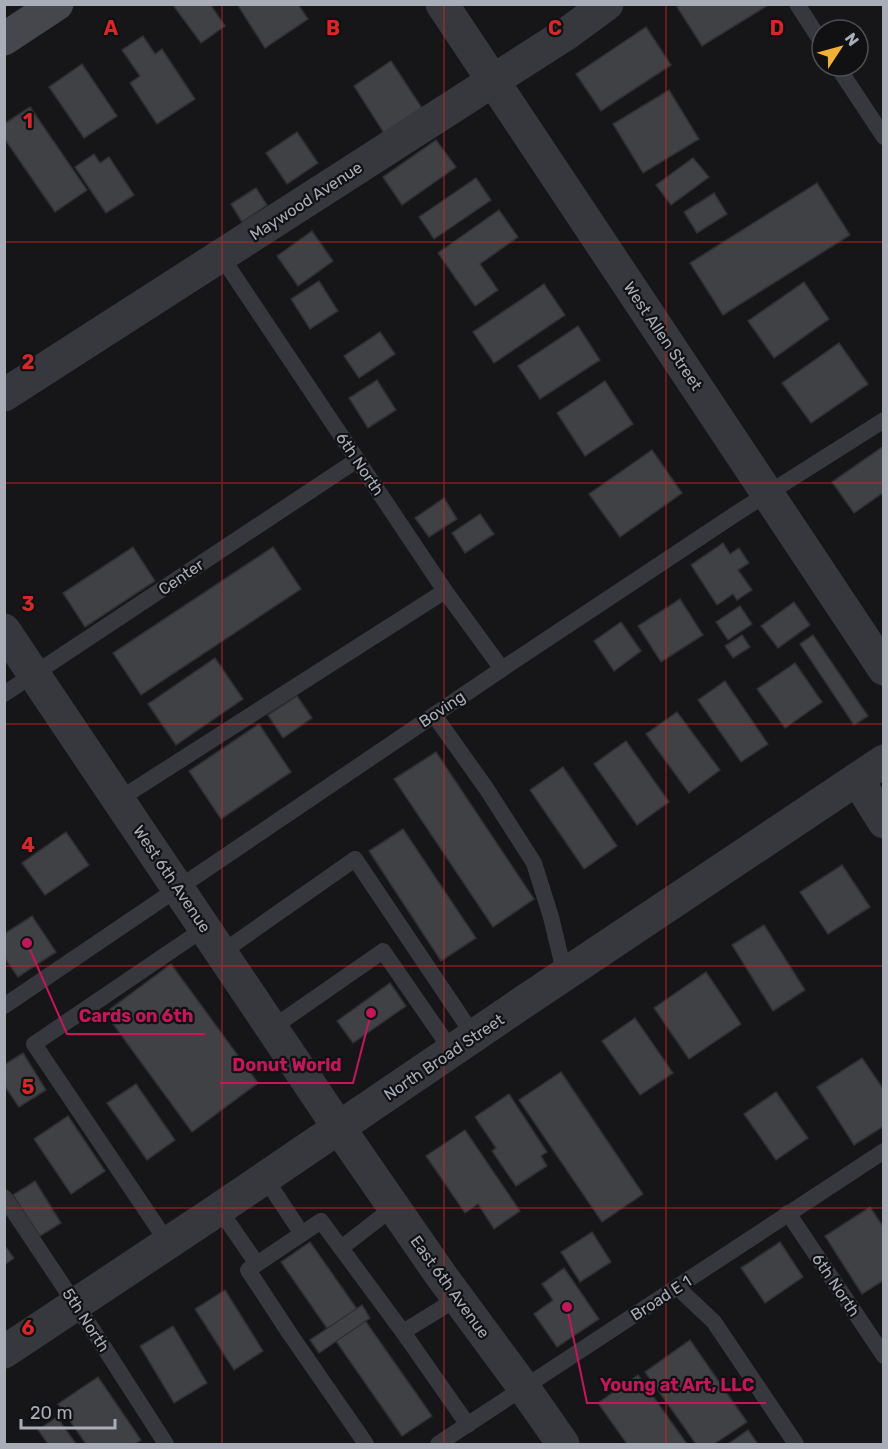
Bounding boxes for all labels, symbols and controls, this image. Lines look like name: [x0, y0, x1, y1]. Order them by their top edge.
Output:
text: A: [104, 16, 119, 40]
text: B: [326, 16, 340, 40]
text: C: [548, 16, 562, 40]
text: D: [770, 16, 784, 40]
north arrow: [810, 18, 870, 78]
text: N: [841, 29, 863, 50]
text: 1: [23, 109, 33, 133]
street label: Maywood Avenue: [246, 158, 366, 244]
street label: West Allen Street: [620, 278, 706, 394]
text: 2: [22, 350, 35, 374]
street label: 6th North: [332, 429, 388, 499]
street label: Center: [155, 555, 207, 599]
text: 3: [21, 592, 35, 616]
street label: Boving: [415, 687, 469, 731]
street label: West 6th Avenue: [129, 822, 215, 936]
text: 4: [21, 833, 35, 857]
callout: Cards on 6th: [67, 998, 205, 1034]
text: Cards on 6th: [79, 1005, 193, 1027]
street label: North Broad Street: [380, 1010, 508, 1104]
callout: Donut World: [220, 1047, 353, 1083]
text: Donut World: [232, 1054, 342, 1076]
text: 5: [22, 1075, 35, 1099]
street label: East 6th Avenue: [406, 1232, 494, 1342]
street label: 6th North: [808, 1250, 864, 1320]
street label: Broad E 1: [627, 1271, 695, 1325]
street label: 5th North: [58, 1285, 114, 1355]
text: 6: [21, 1316, 35, 1340]
callout: Young at Art, LLC: [587, 1367, 766, 1403]
text: Young at Art, LLC: [600, 1374, 755, 1396]
scale bar: [21, 1392, 116, 1430]
text: 20 m: [30, 1402, 72, 1424]

